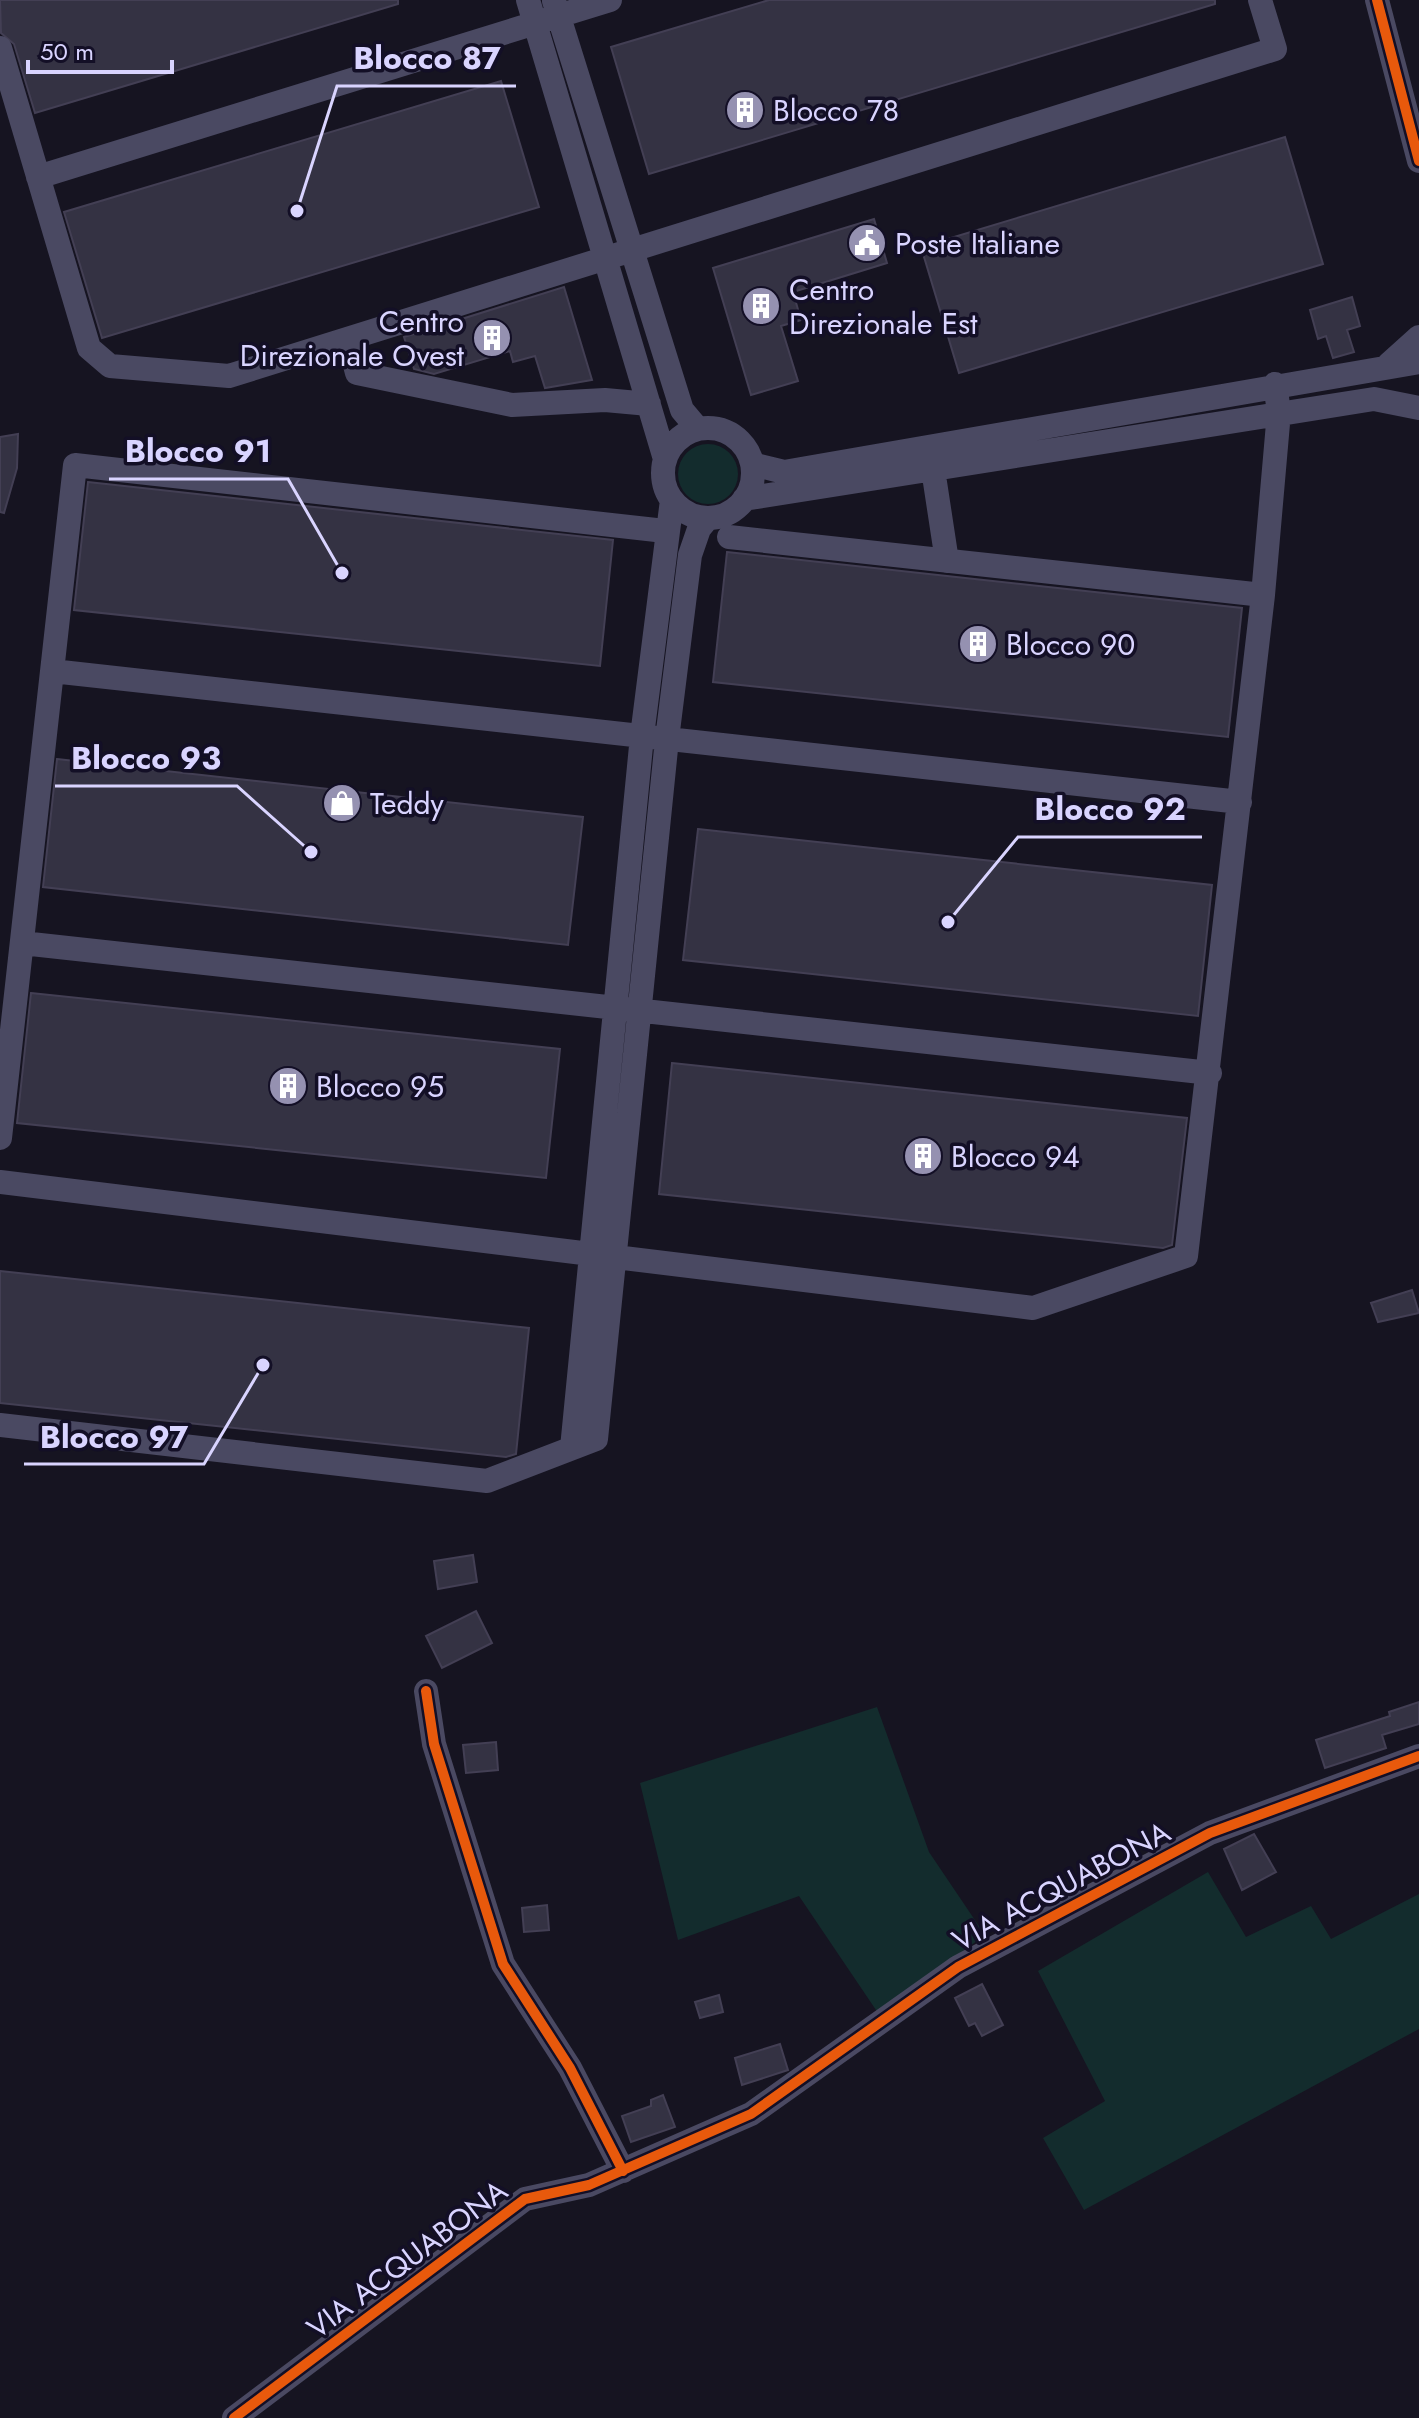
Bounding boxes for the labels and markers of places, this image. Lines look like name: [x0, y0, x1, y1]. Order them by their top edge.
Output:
callout: Blocco 87: [337, 30, 516, 86]
building icon: Blocco 78: [724, 89, 766, 131]
place label: Blocco 78: [773, 89, 899, 132]
public building icon: Poste Italiane: [846, 222, 888, 264]
place label: Poste Italiane: [895, 222, 1060, 265]
place label: Centro Direzionale Est: [789, 268, 978, 345]
building icon: Centro Direzionale Est: [740, 285, 782, 327]
place label: Centro Direzionale Ovest: [240, 300, 465, 377]
building icon: Centro Direzionale Ovest: [471, 317, 513, 359]
callout: Blocco 91: [109, 423, 288, 479]
building icon: Blocco 90: [957, 623, 999, 665]
place label: Blocco 90: [1006, 623, 1135, 666]
callout: Blocco 93: [55, 730, 237, 786]
callout: Blocco 92: [1018, 781, 1202, 837]
shop icon: Teddy: [321, 782, 363, 824]
place label: Teddy: [370, 782, 445, 825]
building icon: Blocco 95: [267, 1065, 309, 1107]
place label: Blocco 95: [316, 1065, 444, 1108]
building icon: Blocco 94: [902, 1135, 944, 1177]
place label: Blocco 94: [951, 1135, 1080, 1178]
callout: Blocco 97: [24, 1408, 204, 1464]

